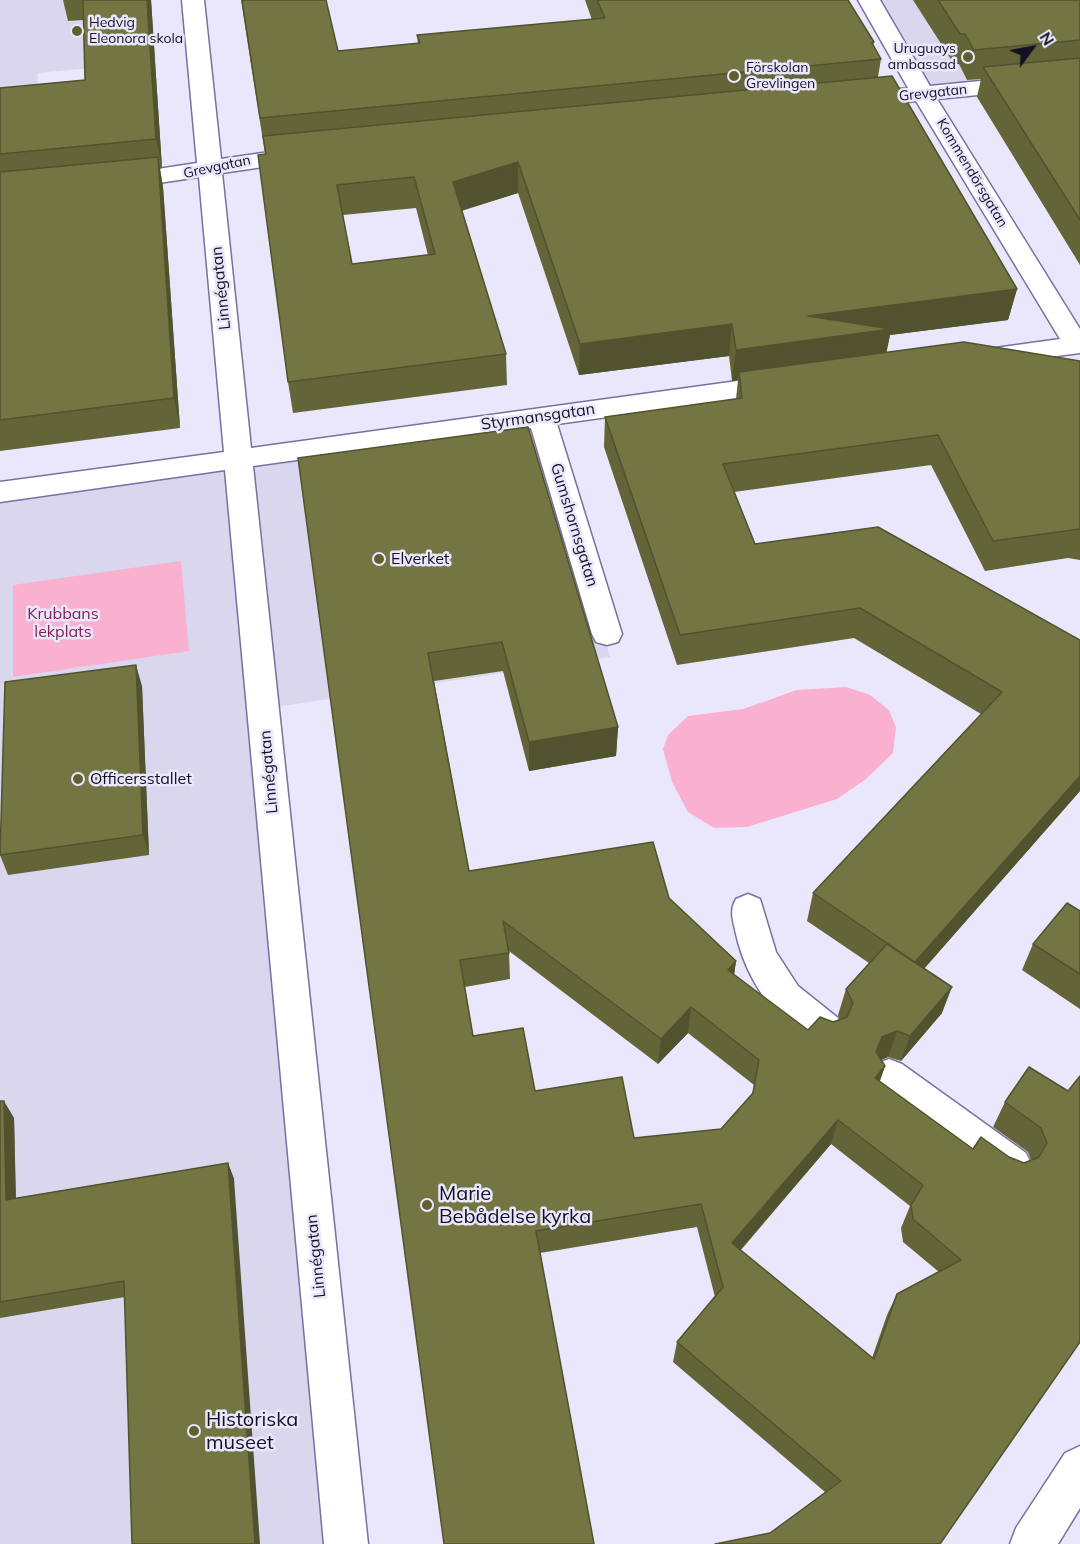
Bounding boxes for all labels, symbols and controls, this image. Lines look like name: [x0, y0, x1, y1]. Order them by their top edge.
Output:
place label: Hedvig Eleonora skola: [89, 15, 183, 48]
north arrow: [1002, 18, 1062, 78]
marker: Hedvig Eleonora skola: [70, 24, 84, 38]
text: N: [1036, 28, 1059, 49]
place label: Uruguays ambassad: [888, 41, 956, 74]
marker: Uruguays ambassad: [961, 50, 975, 64]
place label: Förskolan Grevlingen: [746, 60, 815, 92]
marker: Förskolan Grevlingen: [727, 69, 741, 83]
street label: Grevgatan: [898, 81, 968, 105]
street label: Kommendörsgatan: [933, 116, 1011, 230]
street label: Grevgatan: [182, 152, 252, 182]
street label: Linnégatan: [207, 245, 235, 331]
street label: Styrmansgatan: [480, 400, 596, 434]
street label: Gumshornsgatan: [546, 461, 602, 589]
place label: Elverket: [391, 549, 449, 569]
marker: Elverket: [372, 552, 386, 566]
park label: Krubbans lekplats: [27, 604, 99, 642]
street label: Linnégatan: [256, 729, 282, 815]
place label: Officersstallet: [90, 769, 192, 789]
marker: Officersstallet: [71, 772, 85, 786]
place label: Marie Bebådelse kyrka: [439, 1182, 591, 1229]
marker: Marie Bebådelse kyrka: [420, 1198, 434, 1212]
street label: Linnégatan: [302, 1213, 330, 1299]
place label: Historiska museet: [206, 1408, 298, 1455]
marker: Historiska museet: [187, 1424, 201, 1438]

